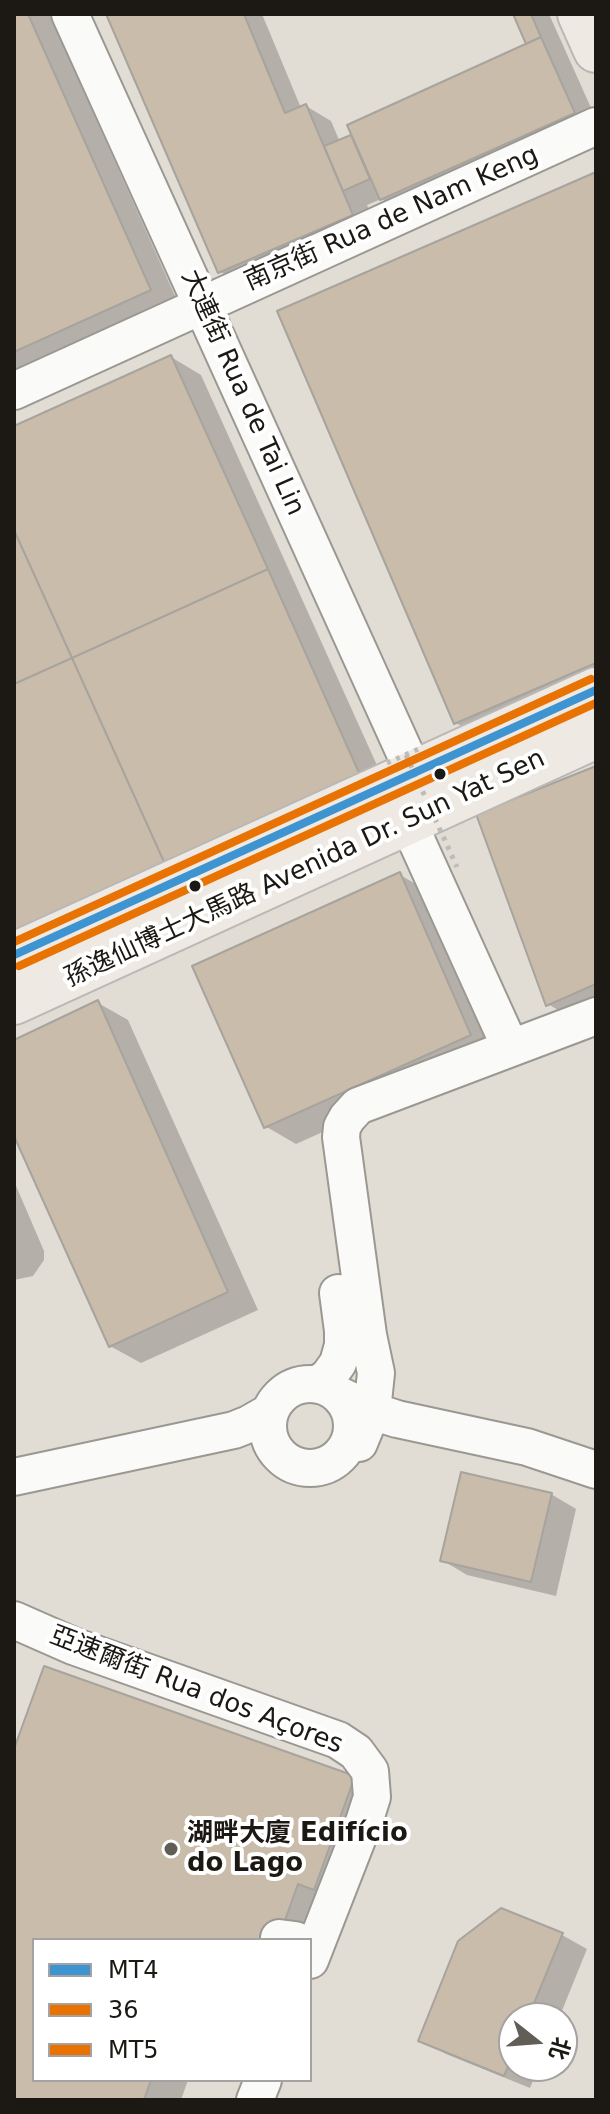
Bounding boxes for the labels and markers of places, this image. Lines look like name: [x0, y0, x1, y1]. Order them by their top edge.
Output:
unlabelled marker: [432, 766, 448, 782]
unlabelled marker: [187, 878, 203, 894]
place label: 湖畔大廈 Edifício do Lago: [187, 1818, 408, 1880]
marker: 湖畔大廈 Edifício do Lago: [162, 1840, 180, 1858]

